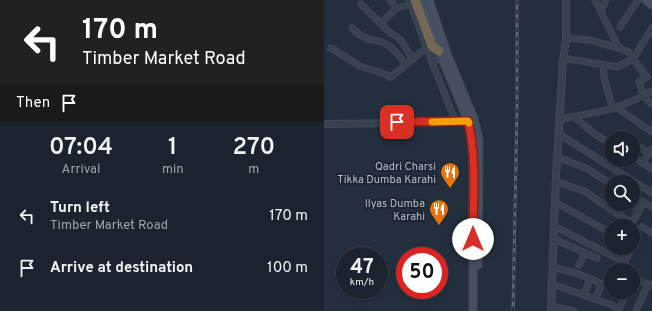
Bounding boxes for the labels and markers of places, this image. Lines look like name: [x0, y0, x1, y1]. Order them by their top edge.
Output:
pin: [380, 105, 414, 139]
place label: Qadri Charsi Tikka Dumba Karahi: [337, 160, 436, 187]
restaurant icon: Qadri Charsi Tikka Dumba Karahi: [439, 161, 461, 189]
place label: Ilyas Dumba Karahi: [365, 197, 425, 224]
restaurant icon: Ilyas Dumba Karahi: [428, 198, 450, 226]

